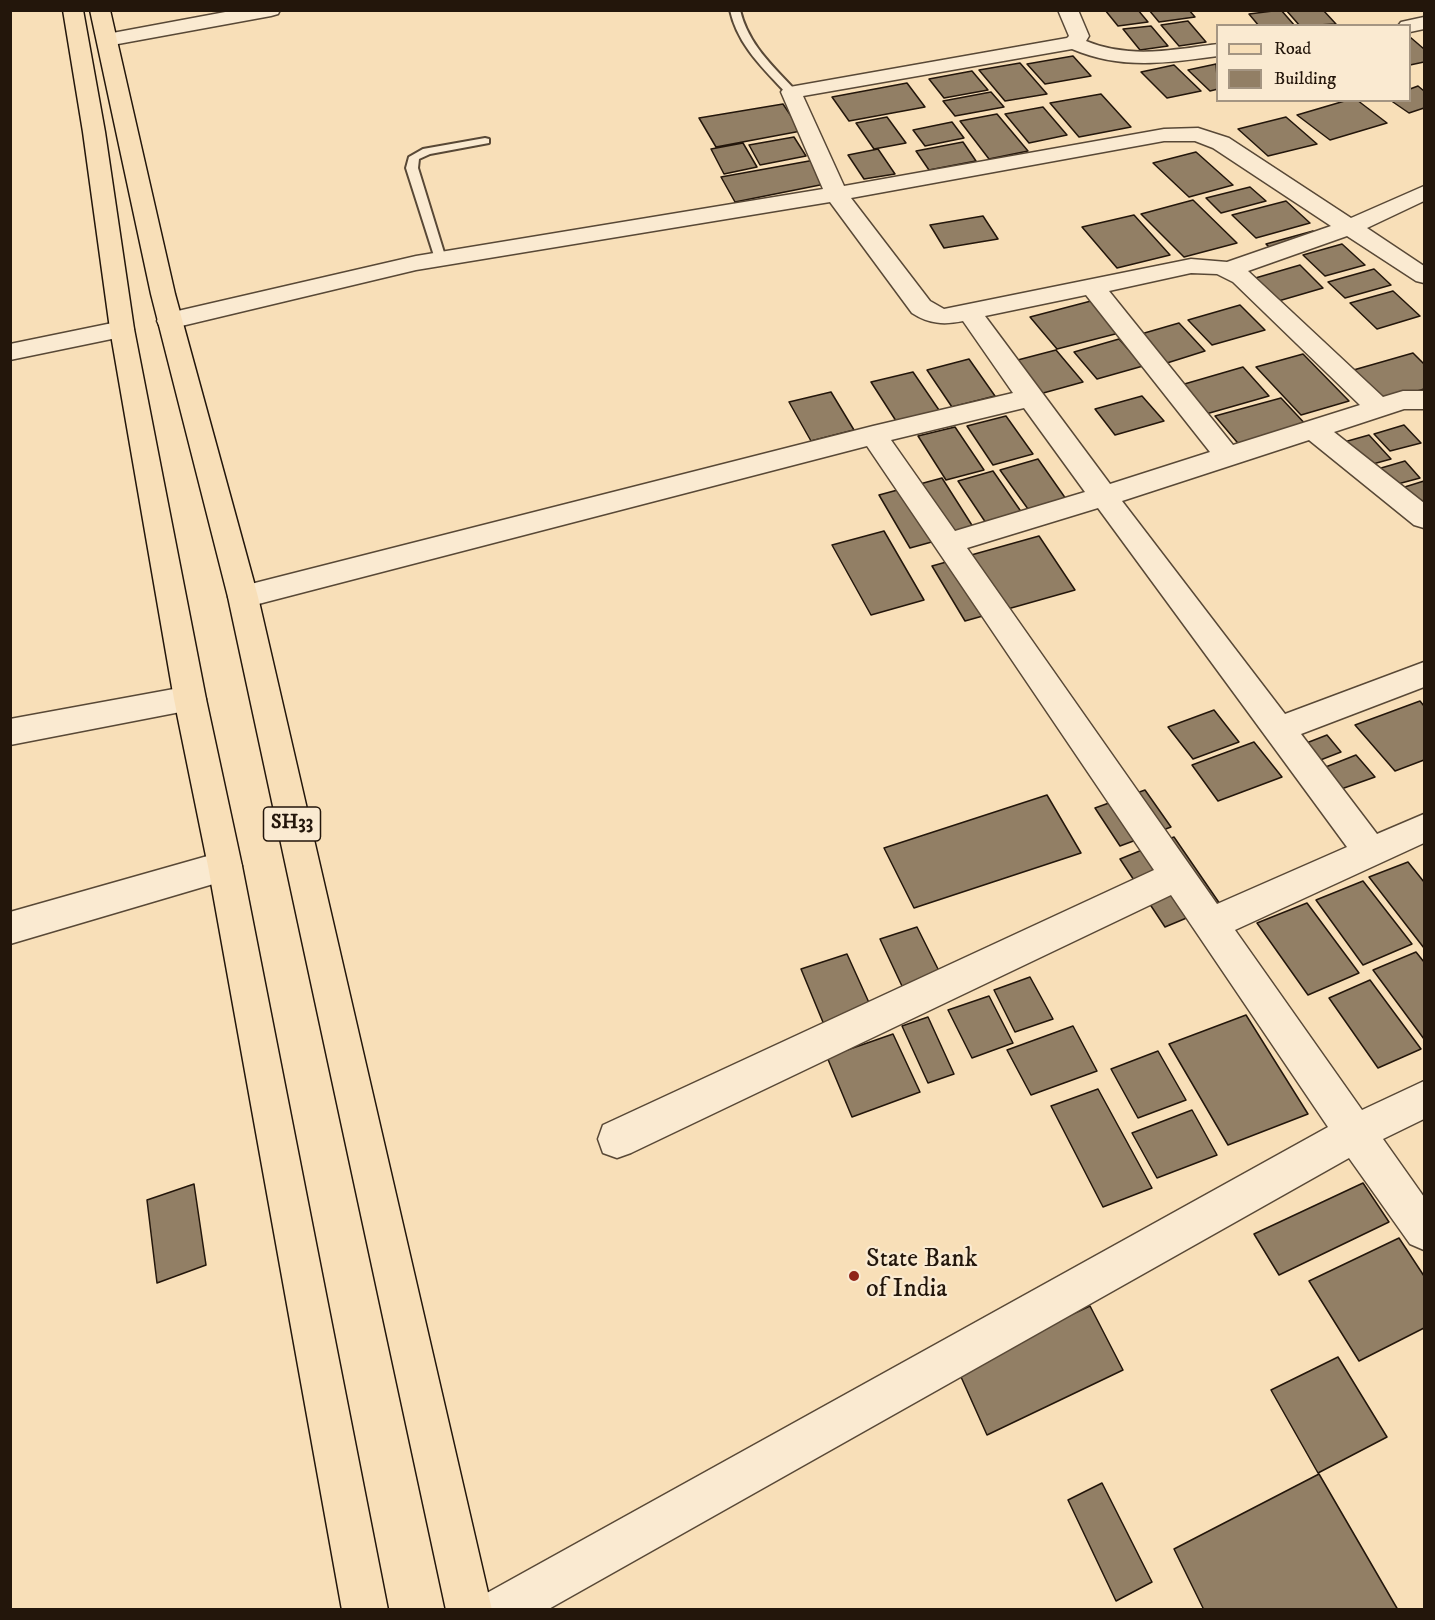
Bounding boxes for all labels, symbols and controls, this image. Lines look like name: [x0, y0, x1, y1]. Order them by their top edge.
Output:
legend: [1216, 24, 1411, 102]
text: Road: [1274, 38, 1311, 60]
text: Building: [1274, 68, 1336, 90]
road number: SH33: [264, 807, 320, 841]
place label: State Bank of India: [866, 1245, 978, 1306]
marker: State Bank of India: [847, 1269, 861, 1283]

